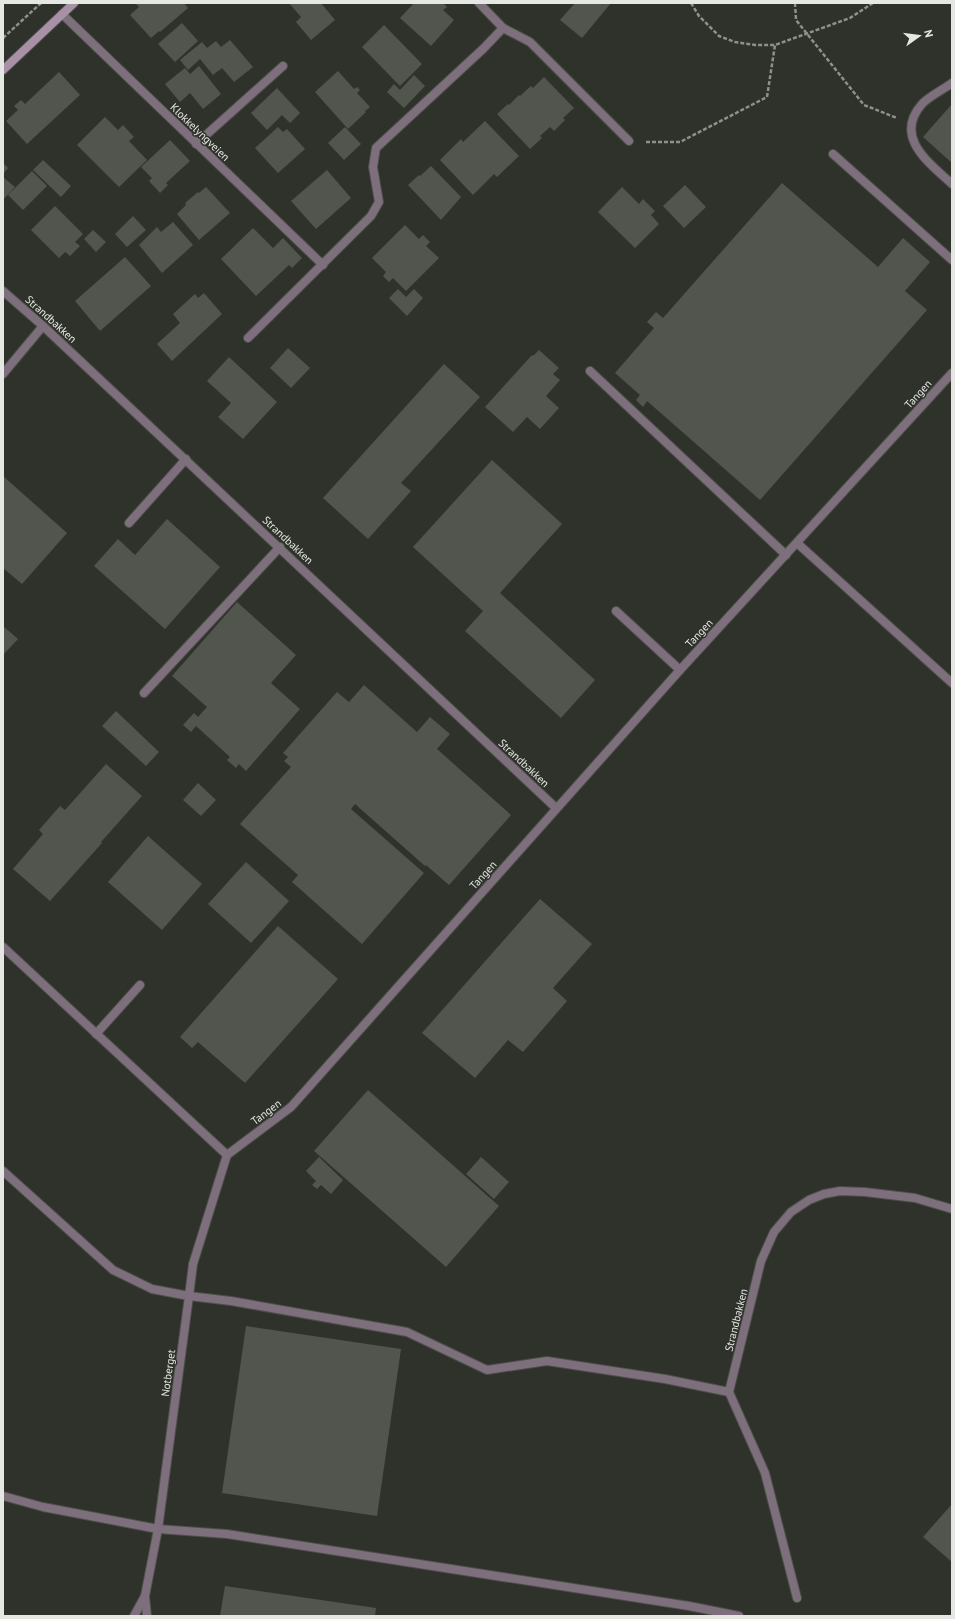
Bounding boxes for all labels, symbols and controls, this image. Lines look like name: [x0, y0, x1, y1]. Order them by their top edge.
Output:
north arrow: [899, 16, 939, 56]
text: N: [921, 28, 936, 39]
street label: Klokkelyngveien: [167, 100, 233, 164]
street label: Strandbakken: [22, 292, 80, 346]
street label: Tangen: [901, 377, 935, 411]
street label: Strandbakken: [260, 513, 316, 567]
street label: Tangen: [682, 616, 716, 650]
street label: Strandbakken: [496, 736, 552, 790]
street label: Tangen: [466, 858, 500, 892]
street label: Tangen: [248, 1096, 284, 1128]
street label: Strandbakken: [721, 1287, 751, 1353]
street label: Notberget: [158, 1348, 178, 1398]

